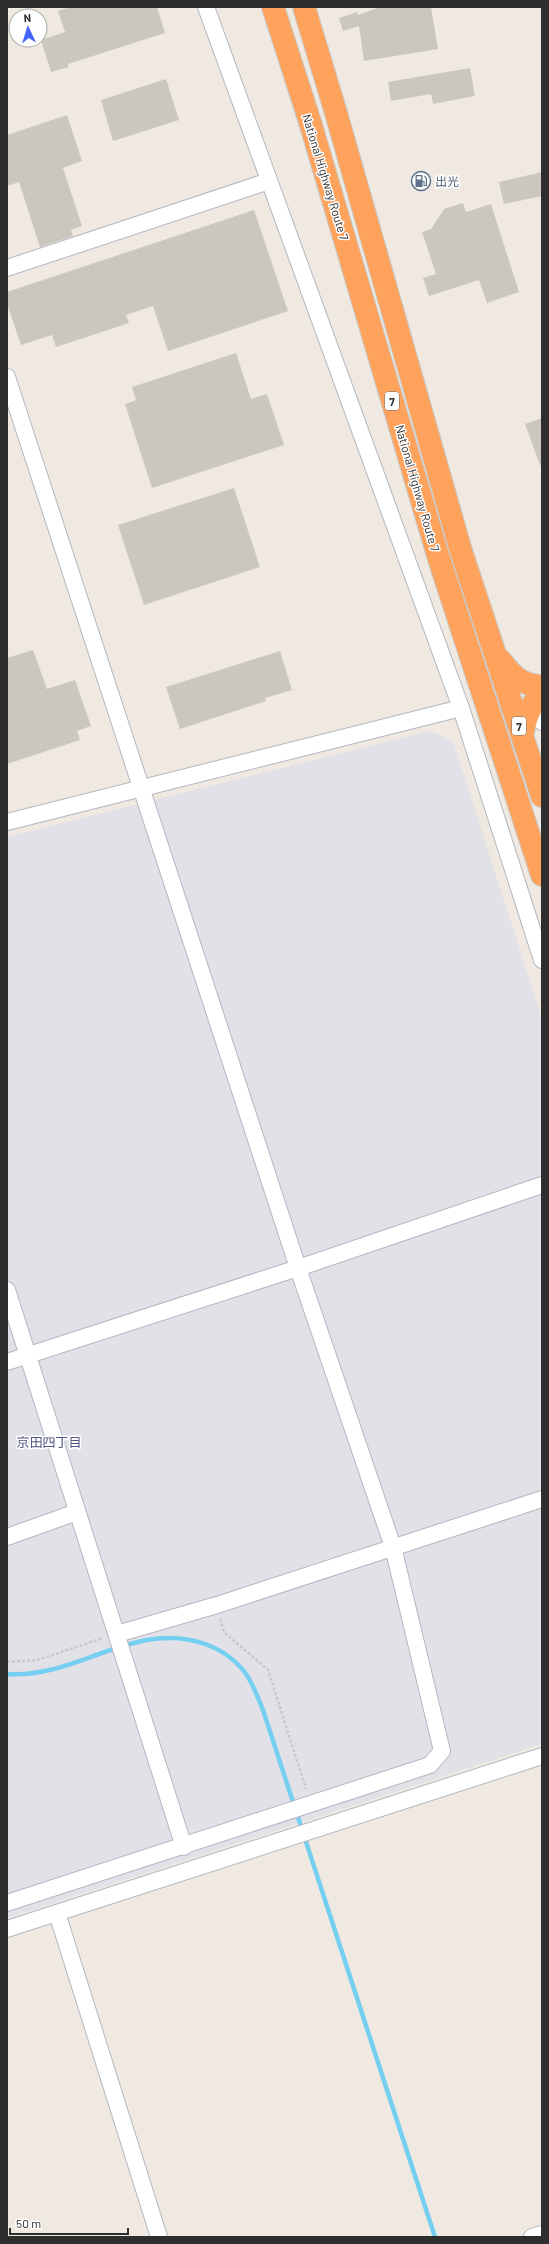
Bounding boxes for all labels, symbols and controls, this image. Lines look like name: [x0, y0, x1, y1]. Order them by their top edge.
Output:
north arrow: [8, 8, 48, 48]
text: N: [23, 11, 31, 24]
street label: National Highway Route 7: [300, 112, 352, 242]
fuel station icon: 出光: [410, 170, 432, 192]
place label: 出光: [435, 174, 459, 188]
road number: 7: [385, 392, 399, 410]
street label: National Highway Route 7: [393, 423, 443, 553]
road number: 7: [512, 717, 526, 735]
district label: 京田四丁目: [16, 1434, 82, 1450]
scale bar: [10, 2210, 128, 2236]
text: 50 m: [16, 2216, 41, 2230]

